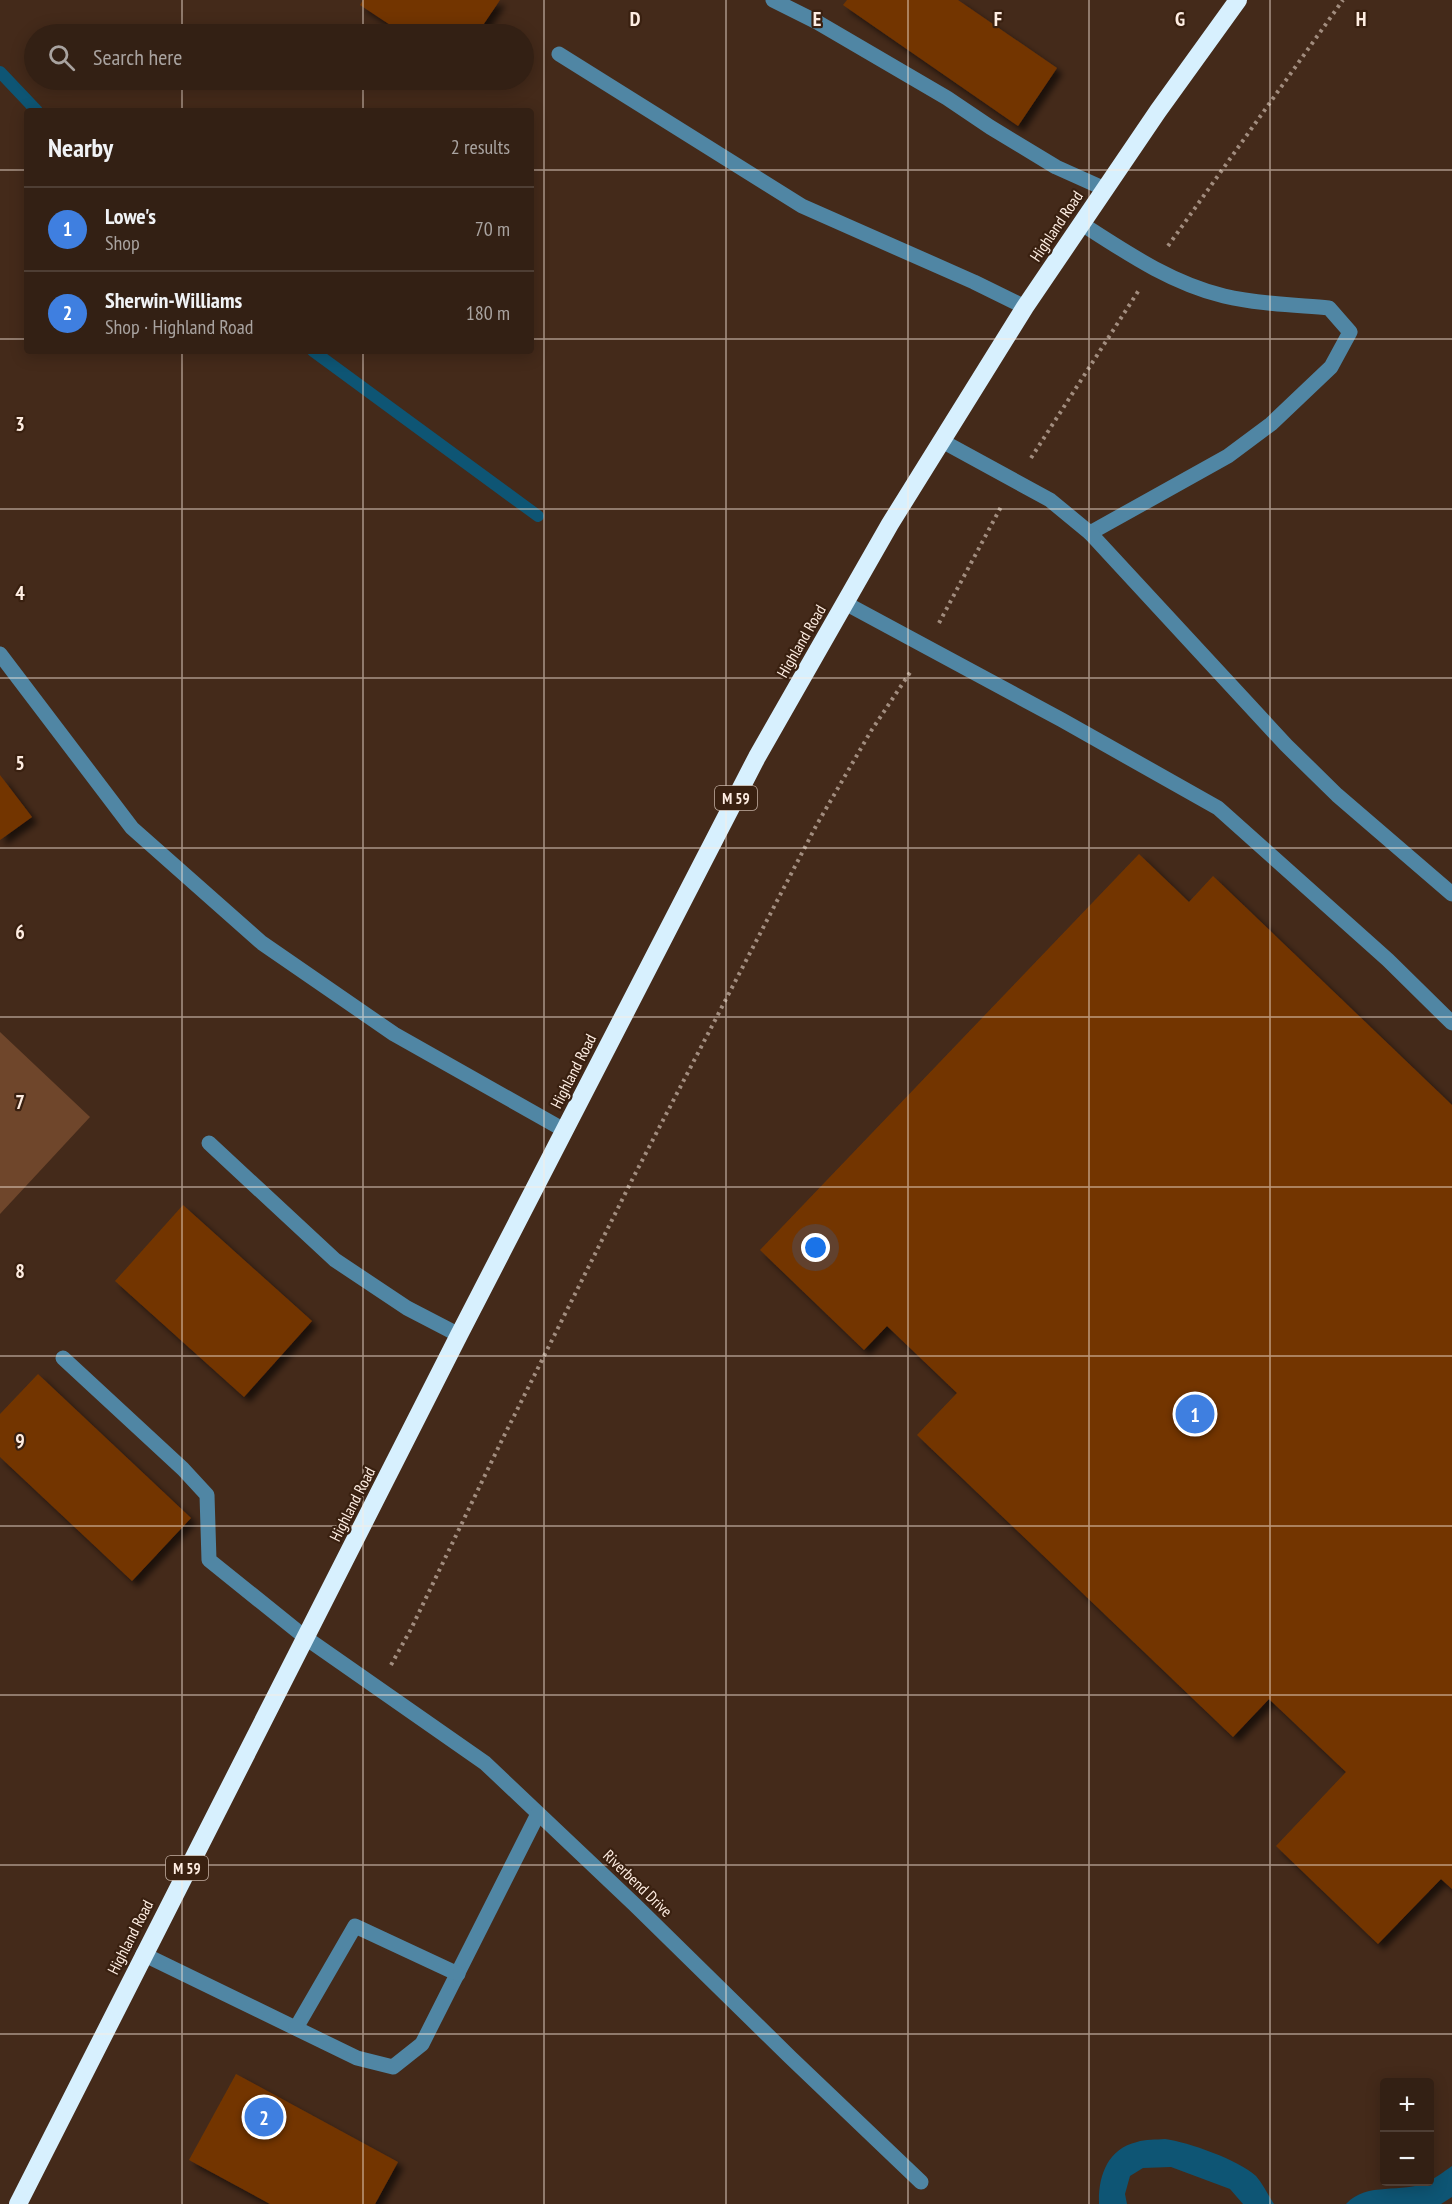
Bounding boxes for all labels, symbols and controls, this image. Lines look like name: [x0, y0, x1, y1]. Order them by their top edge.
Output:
text: D: [630, 6, 641, 32]
text: E: [813, 6, 821, 32]
text: F: [994, 6, 1002, 32]
text: G: [1175, 6, 1185, 32]
text: H: [1356, 6, 1366, 32]
search box: [24, 24, 534, 90]
icon: search: [45, 41, 78, 74]
text: Search here: [93, 43, 182, 71]
text: Nearby: [48, 131, 113, 164]
text: 2 results: [451, 134, 510, 160]
street label: Highland Road: [1025, 187, 1087, 265]
text: Lowe's: [105, 202, 156, 230]
text: 1: [63, 216, 72, 242]
text: 70 m: [475, 216, 510, 242]
text: Shop: [105, 230, 140, 256]
text: Sherwin-Williams: [105, 286, 242, 314]
text: 2: [63, 300, 72, 326]
text: 180 m: [466, 300, 510, 326]
text: Shop · Highland Road: [105, 314, 253, 340]
text: 3: [15, 411, 25, 437]
text: 4: [15, 580, 25, 606]
street label: Highland Road: [772, 601, 830, 681]
text: 5: [15, 750, 25, 776]
road number: M 59: [715, 786, 757, 810]
text: 6: [15, 919, 25, 945]
street label: Highland Road: [546, 1030, 600, 1112]
text: 7: [15, 1089, 25, 1115]
your location: [801, 1233, 830, 1262]
text: 8: [15, 1258, 25, 1284]
pin: 1: [1176, 1392, 1214, 1436]
text: 9: [15, 1428, 25, 1454]
street label: Highland Road: [325, 1463, 379, 1545]
street label: Riverbend Drive: [599, 1845, 677, 1921]
road number: M 59: [166, 1856, 208, 1880]
street label: Highland Road: [103, 1896, 157, 1978]
map controls: [1380, 2078, 1434, 2186]
button: +: [1380, 2078, 1434, 2132]
pin: 2: [244, 2094, 284, 2140]
button: −: [1380, 2132, 1434, 2186]

